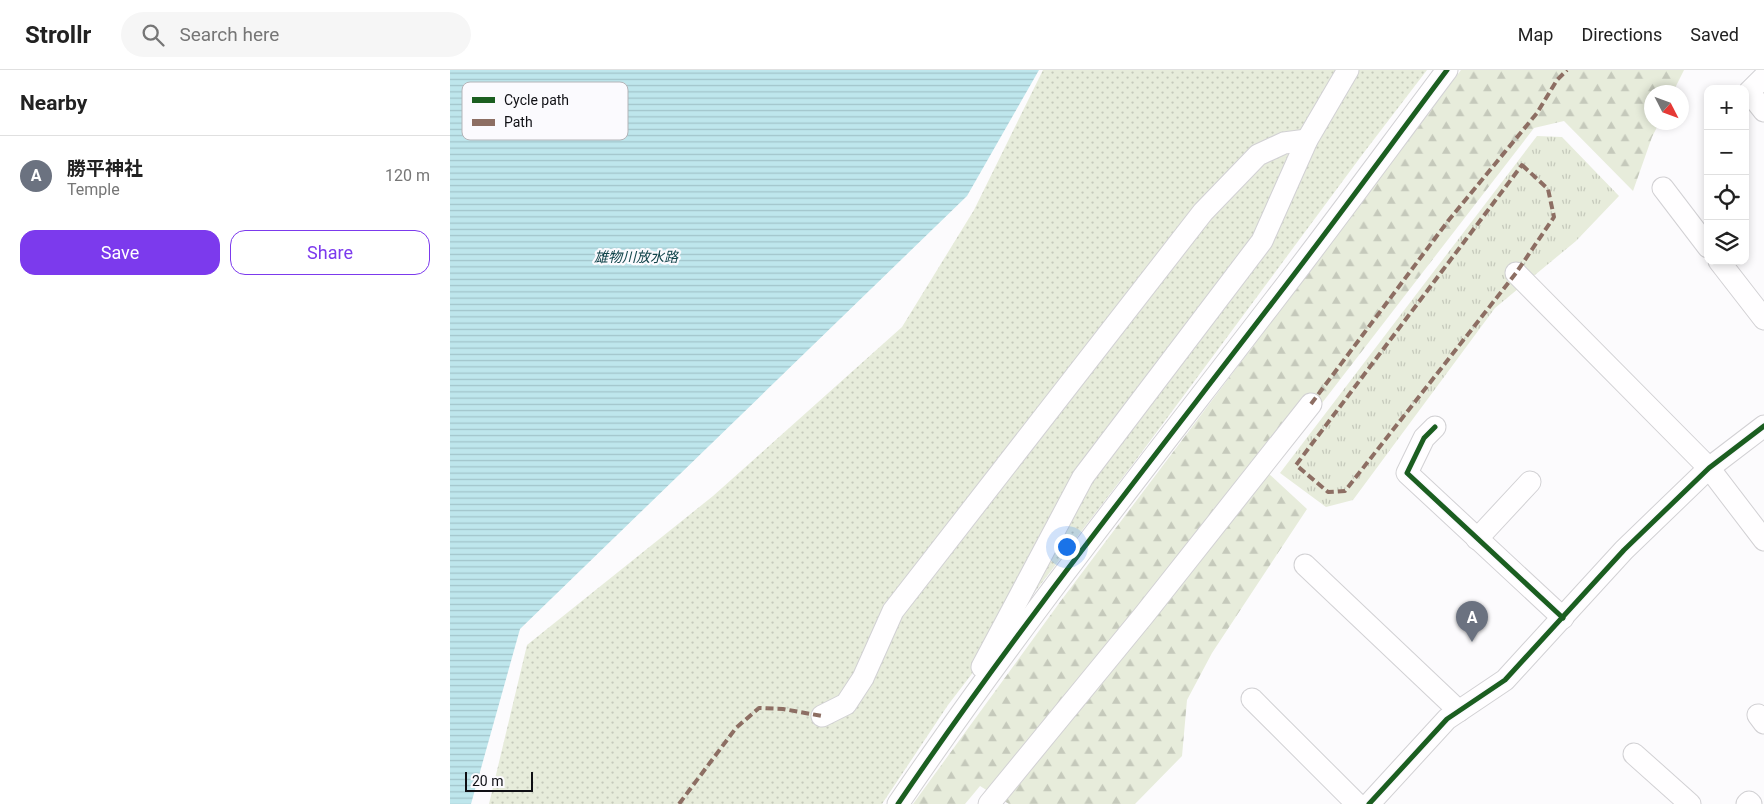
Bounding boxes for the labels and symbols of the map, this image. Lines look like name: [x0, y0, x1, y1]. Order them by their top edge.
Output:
legend: [462, 82, 628, 140]
north arrow: [1644, 85, 1689, 130]
text: Cycle path: [504, 92, 569, 108]
text: Path: [504, 114, 533, 130]
water label: 雄物川放水路: [594, 249, 679, 265]
your location: [1054, 534, 1080, 560]
pin: A: [1456, 601, 1488, 642]
scale bar: [465, 769, 532, 792]

